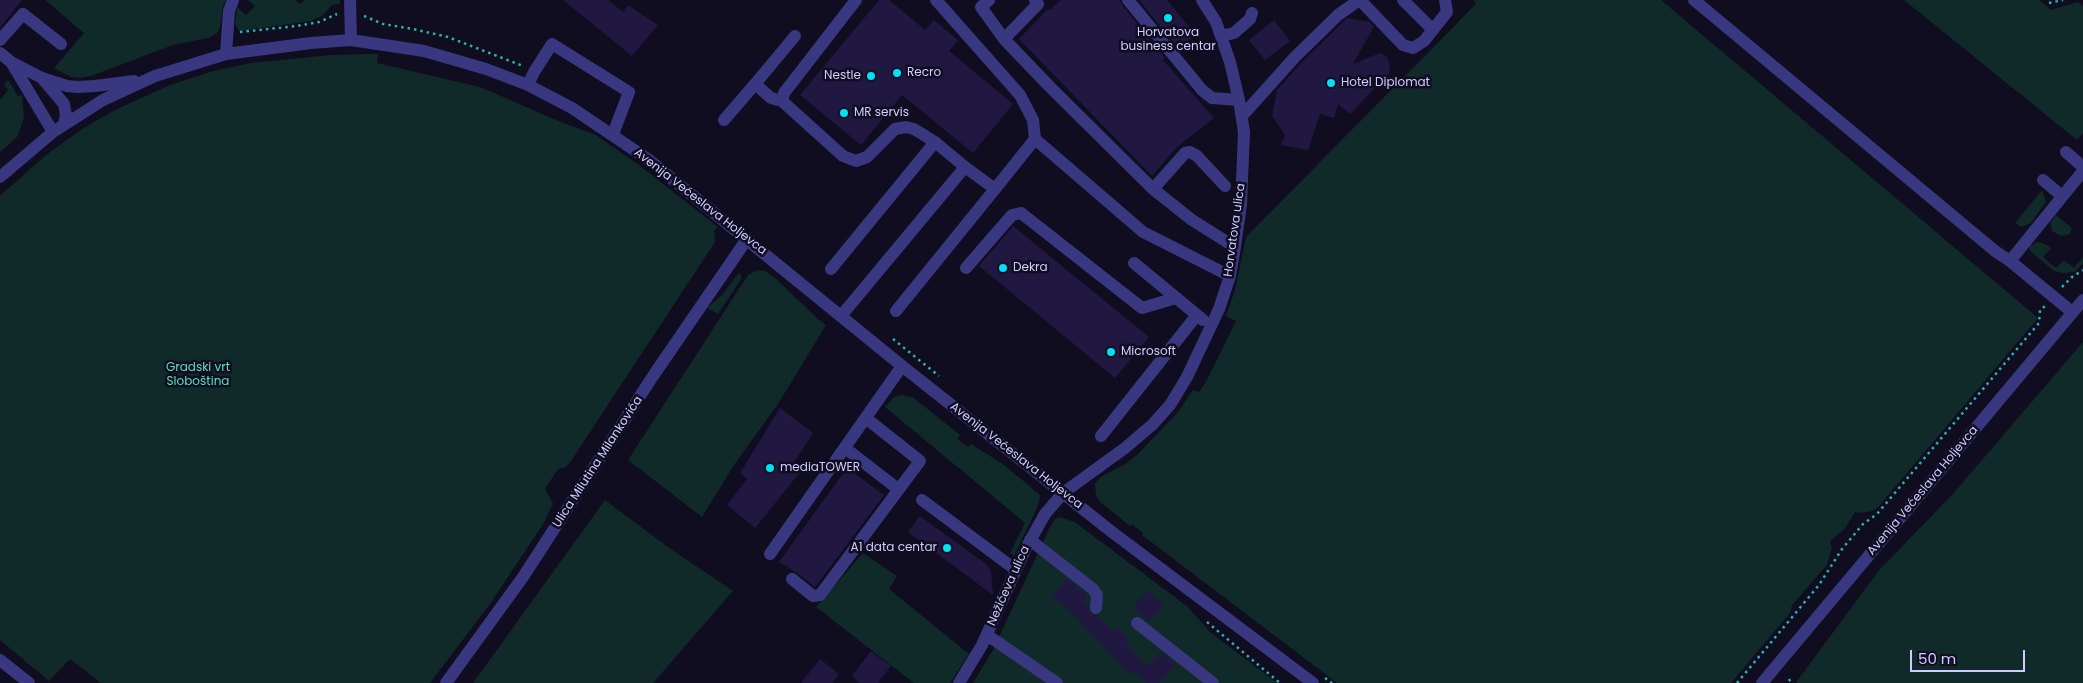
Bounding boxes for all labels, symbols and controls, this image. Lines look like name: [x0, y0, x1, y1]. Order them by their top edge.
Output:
marker: Horvatova business centar: [1162, 12, 1174, 24]
place label: Horvatova business centar: [1120, 26, 1216, 54]
place label: Recro: [907, 66, 941, 80]
marker: Recro: [891, 67, 903, 79]
place label: Nestle: [824, 69, 861, 83]
marker: Nestle: [865, 70, 877, 82]
place label: Hotel Diplomat: [1341, 76, 1430, 90]
marker: Hotel Diplomat: [1325, 77, 1337, 89]
place label: MR servis: [854, 106, 909, 120]
marker: MR servis: [838, 107, 850, 119]
street label: Avenija Većeslava Holjevca: [631, 146, 769, 258]
street label: Horvatova ulica: [1221, 182, 1249, 278]
place label: Dekra: [1013, 261, 1048, 275]
marker: Dekra: [997, 262, 1009, 274]
place label: Microsoft: [1121, 345, 1176, 359]
marker: Microsoft: [1105, 346, 1117, 358]
park label: Gradski vrt Sloboština: [166, 361, 230, 389]
street label: Ulica Milutina Milankovića: [550, 394, 646, 530]
street label: Avenija Većeslava Holjevca: [947, 400, 1085, 512]
street label: Avenija Većeslava Holjevca: [1865, 423, 1981, 559]
place label: mediaTOWER: [780, 461, 860, 475]
marker: mediaTOWER: [764, 462, 776, 474]
place label: A1 data centar: [851, 541, 937, 555]
marker: A1 data centar: [941, 542, 953, 554]
street label: Nežićeva ulica: [985, 544, 1033, 628]
scale bar: [1913, 640, 2028, 672]
text: 50 m: [1918, 648, 1956, 669]

